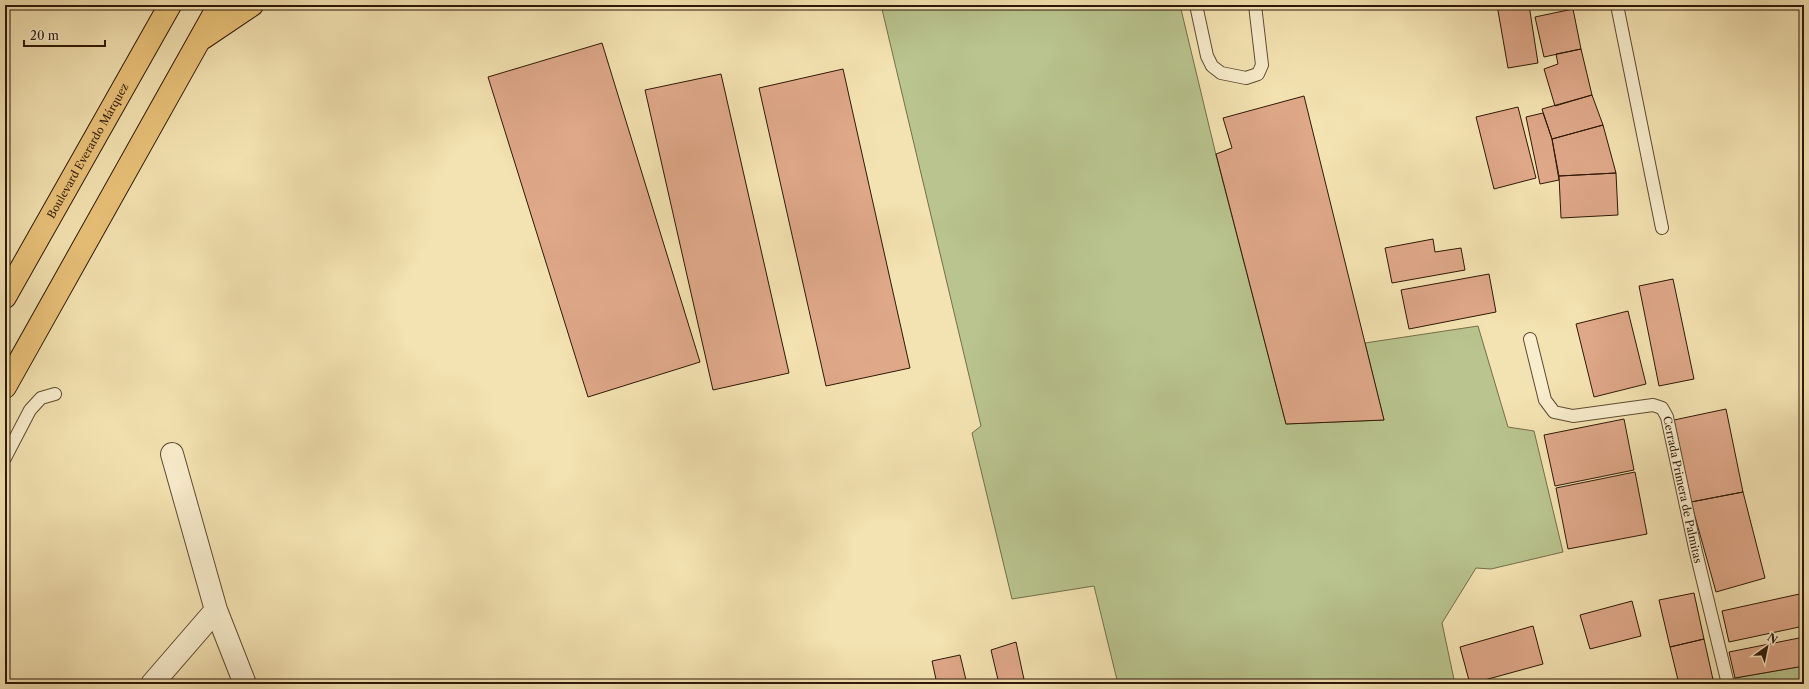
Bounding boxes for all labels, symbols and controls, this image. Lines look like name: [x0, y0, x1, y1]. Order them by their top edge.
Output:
scale bar: [24, 22, 105, 48]
text: 20 m: [30, 28, 59, 43]
street label: Boulevard Everardo Márquez: [44, 80, 132, 221]
street label: Cerrada Primera de Palmitas: [1660, 415, 1705, 565]
north arrow: [1747, 627, 1787, 667]
text: N: [1765, 630, 1781, 647]

